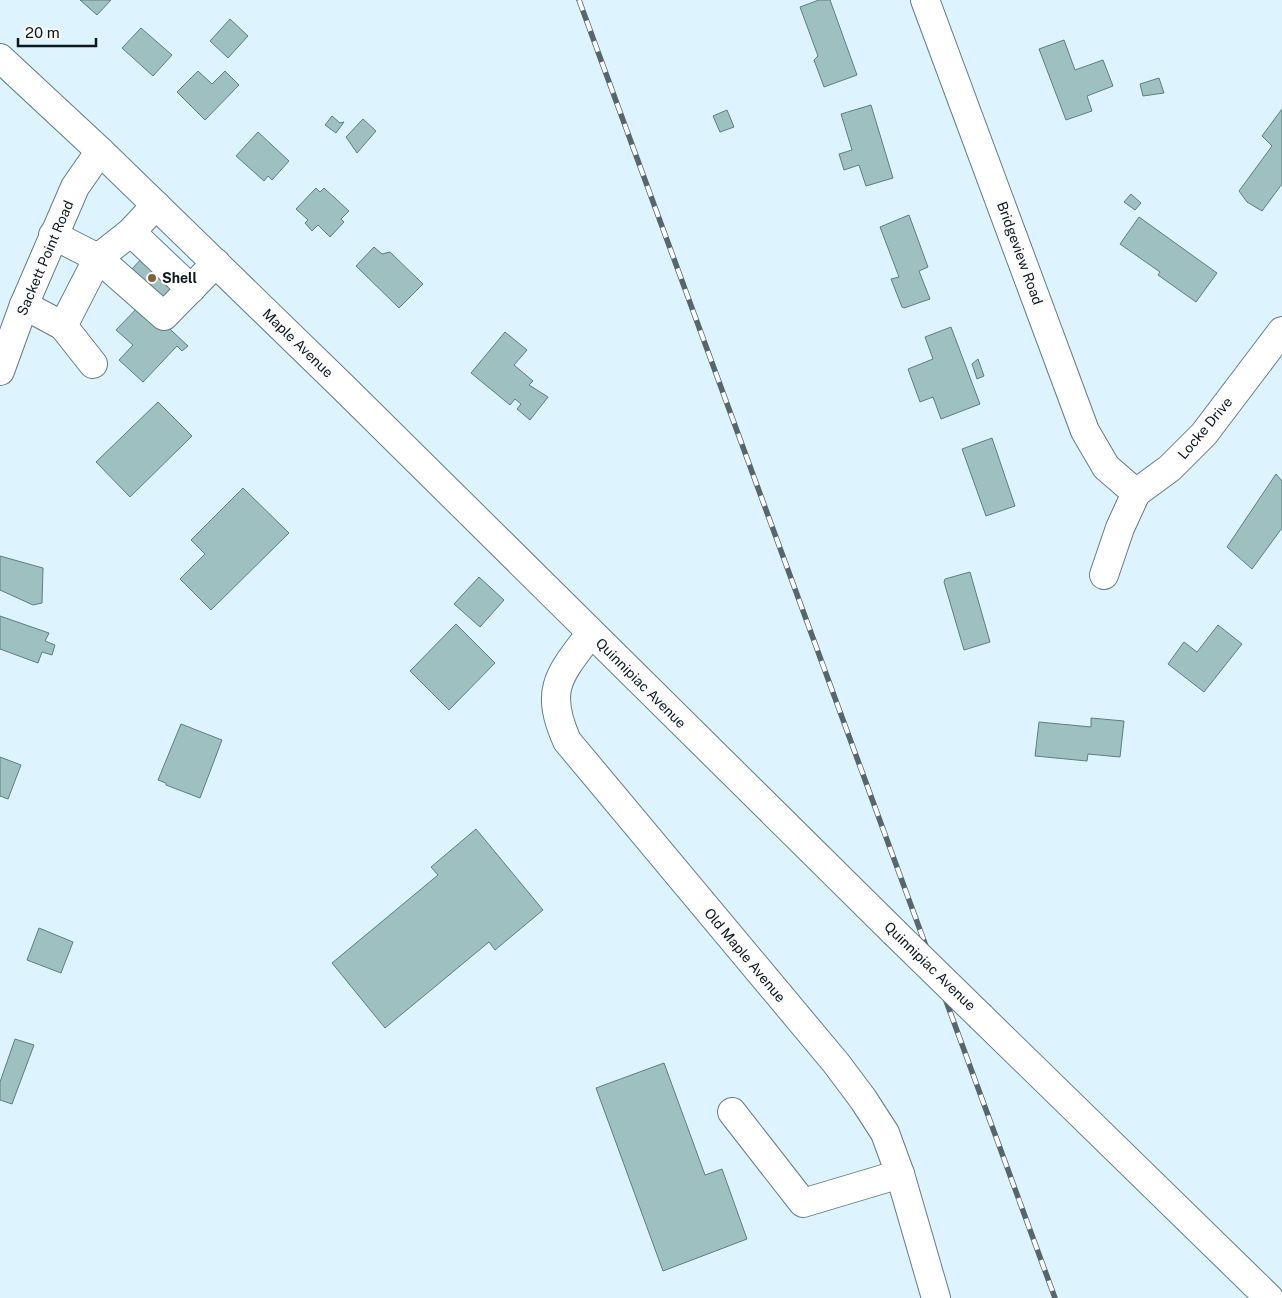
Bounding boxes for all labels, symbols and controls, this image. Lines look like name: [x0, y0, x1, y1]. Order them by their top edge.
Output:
scale bar: [18, 15, 95, 47]
text: 20 m: [25, 24, 60, 41]
street label: Sackett Point Road: [14, 198, 76, 318]
street label: Bridgeview Road: [994, 199, 1046, 307]
place label: Shell: [162, 270, 197, 286]
marker: Shell: [146, 272, 158, 284]
street label: Maple Avenue: [259, 305, 337, 381]
street label: Locke Drive: [1175, 394, 1235, 462]
street label: Quinnipiac Avenue: [593, 635, 689, 731]
street label: Old Maple Avenue: [701, 905, 789, 1005]
street label: Quinnipiac Avenue: [881, 918, 979, 1014]

